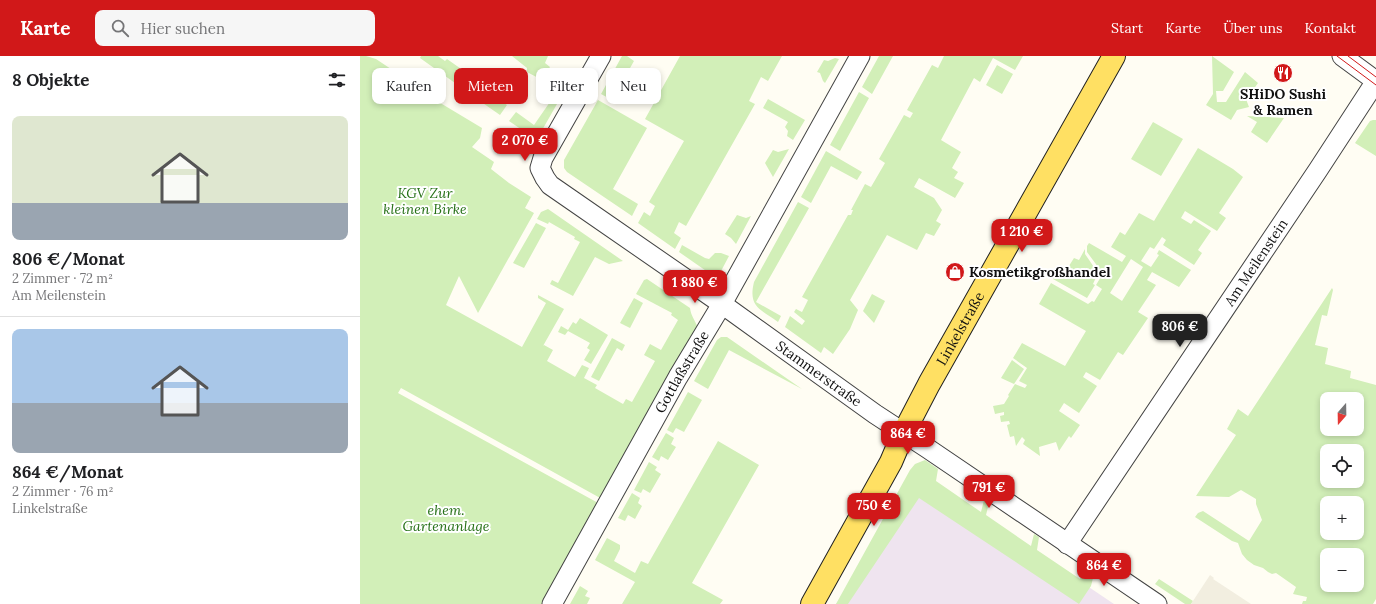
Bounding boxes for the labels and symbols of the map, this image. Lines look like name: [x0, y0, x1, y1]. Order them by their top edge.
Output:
restaurant icon: SHiDO Sushi & Ramen: [1272, 62, 1294, 84]
place label: SHiDO Sushi & Ramen: [1240, 85, 1326, 119]
pin: 2 070 €: [488, 128, 562, 162]
park label: KGV Zur kleinen Birke: [383, 184, 467, 218]
street label: Am Meilenstein: [1220, 215, 1292, 310]
pin: 1 210 €: [985, 219, 1059, 253]
shop icon: Kosmetikgroßhandel: [944, 261, 966, 283]
place label: Kosmetikgroßhandel: [969, 263, 1111, 281]
pin: 1 880 €: [658, 270, 732, 304]
street label: Linkelstraße: [932, 288, 988, 368]
pin: 806 €: [1152, 314, 1208, 348]
street label: Gottlaßstraße: [651, 327, 713, 416]
street label: Stammerstraße: [772, 337, 866, 411]
north arrow: [1320, 392, 1364, 436]
pin: 864 €: [880, 421, 936, 455]
pin: 791 €: [961, 475, 1017, 509]
pin: 750 €: [846, 493, 902, 527]
park label: ehem. Gartenanlage: [403, 501, 490, 535]
pin: 864 €: [1076, 553, 1132, 587]

